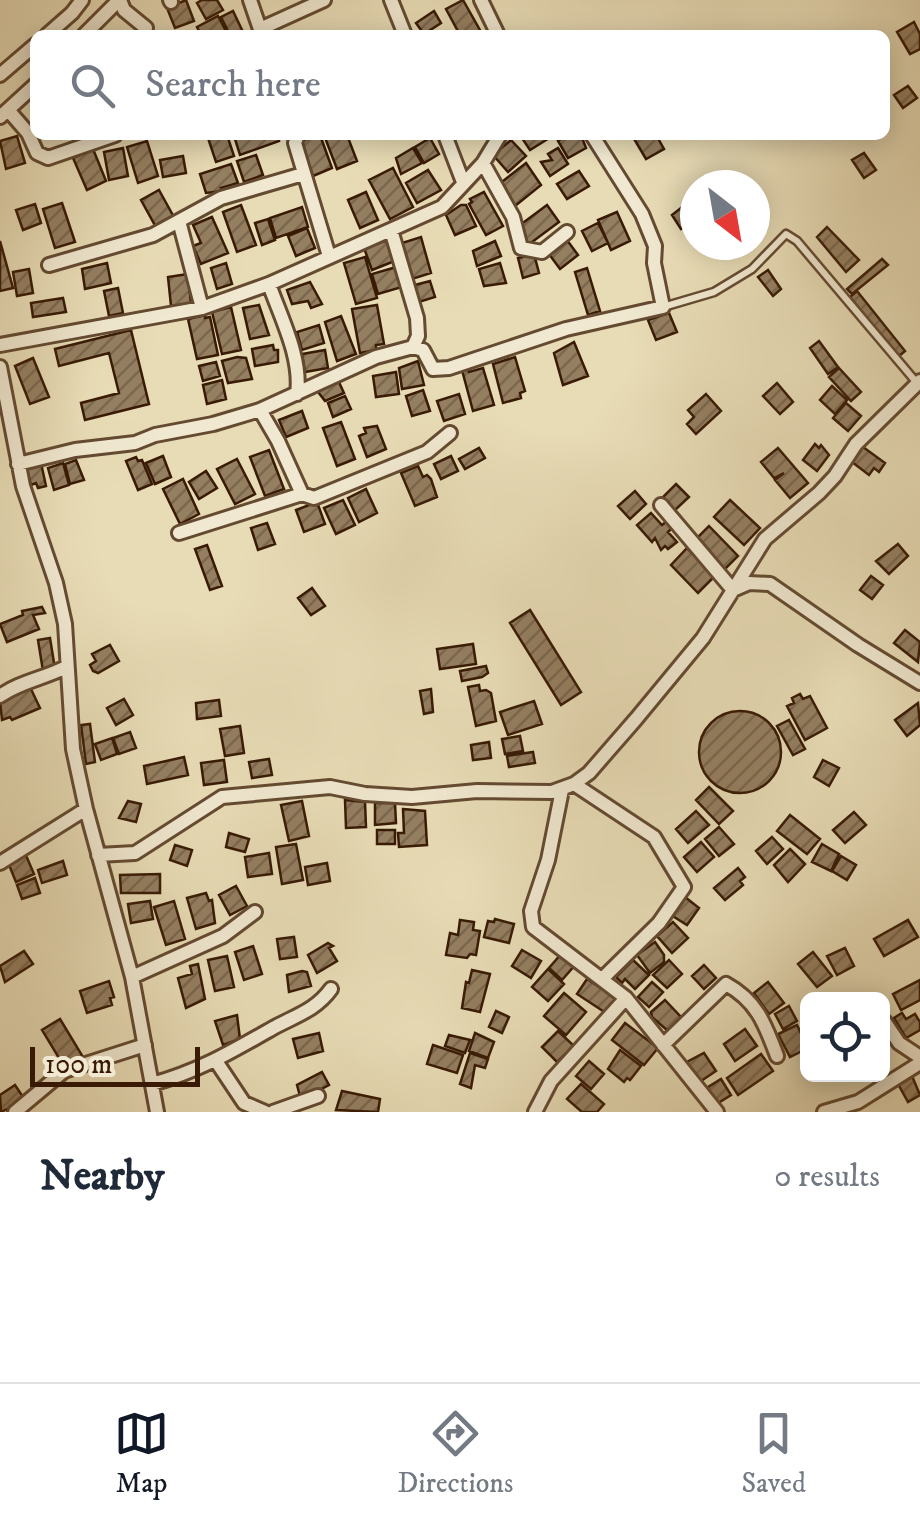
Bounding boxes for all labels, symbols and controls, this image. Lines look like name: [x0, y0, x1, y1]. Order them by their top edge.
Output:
search box: [30, 30, 890, 140]
icon: search: [65, 58, 120, 113]
text: Search here: [145, 61, 321, 109]
north arrow: [680, 170, 770, 260]
map controls: [800, 992, 890, 1082]
button: locate: [800, 992, 890, 1082]
scale bar: [30, 1042, 200, 1086]
text: 100 m: [45, 1047, 112, 1082]
text: Nearby: [40, 1151, 164, 1203]
text: 0 results: [774, 1157, 880, 1197]
tab: Map: [114, 1406, 169, 1501]
tab: Directions: [397, 1406, 513, 1501]
tab: Saved: [742, 1406, 806, 1501]

